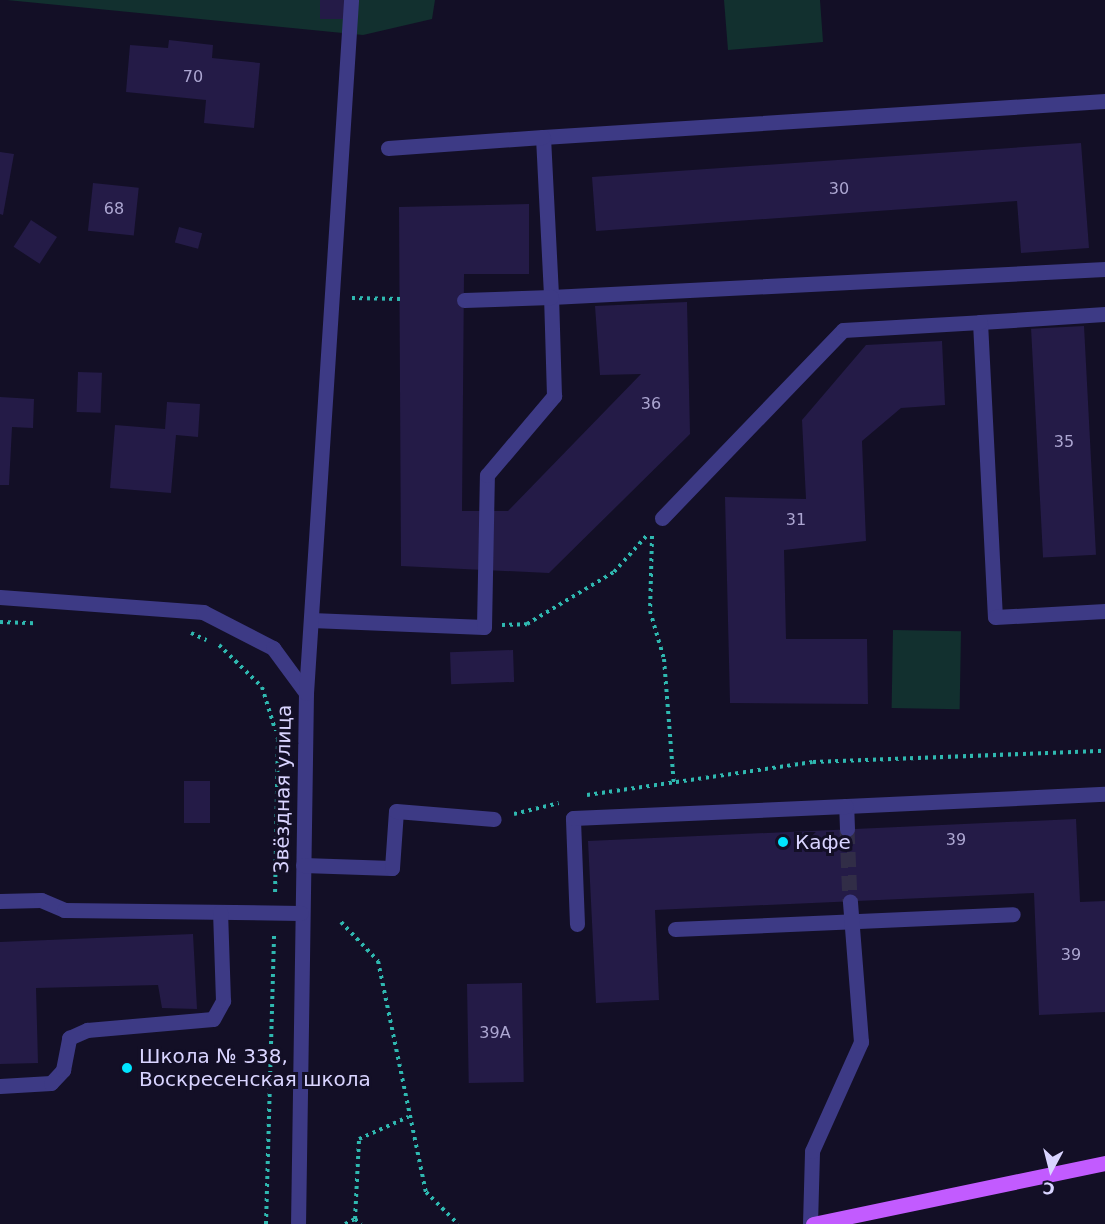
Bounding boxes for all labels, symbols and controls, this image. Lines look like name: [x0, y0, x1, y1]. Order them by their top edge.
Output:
house number: 70: [183, 67, 203, 87]
house number: 30: [829, 179, 849, 199]
house number: 68: [104, 199, 124, 219]
house number: 36: [641, 394, 661, 414]
house number: 35: [1054, 432, 1074, 452]
house number: 31: [786, 510, 806, 530]
street label: Звёздная улица: [270, 705, 296, 873]
place label: Кафе: [795, 830, 851, 854]
house number: 39: [946, 830, 966, 850]
marker: Кафе: [776, 835, 790, 849]
house number: 39: [1061, 945, 1081, 965]
house number: 39А: [479, 1023, 511, 1043]
place label: Школа № 338, Воскресенская школа: [139, 1044, 371, 1091]
marker: Школа № 338, Воскресенская школа: [120, 1061, 134, 1075]
north arrow: [1021, 1140, 1081, 1200]
text: С: [1042, 1178, 1056, 1199]

